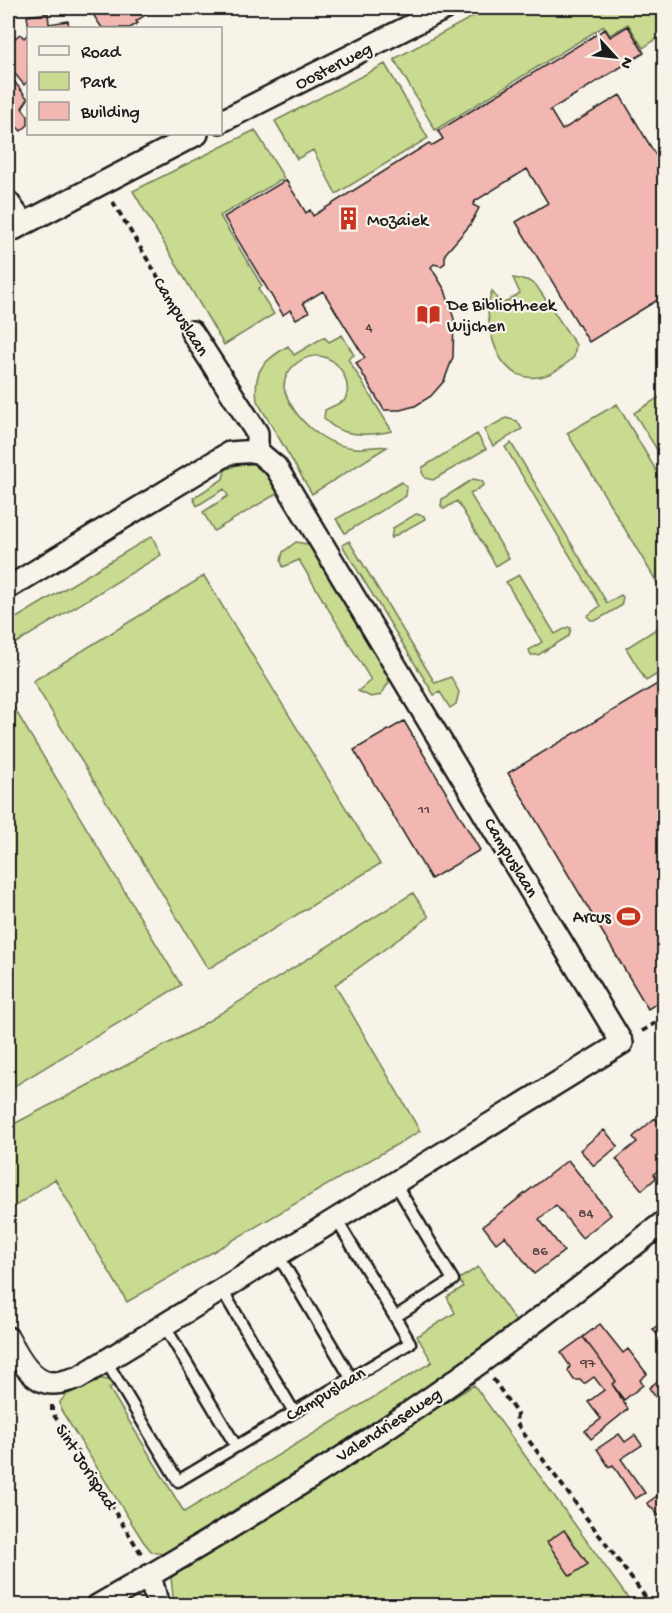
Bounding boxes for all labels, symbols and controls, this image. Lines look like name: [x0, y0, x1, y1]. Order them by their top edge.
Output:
legend: [27, 27, 222, 135]
north arrow: [585, 27, 645, 87]
street label: Oosterweg: [292, 39, 376, 95]
text: Road: [81, 43, 122, 64]
text: N: [614, 53, 636, 72]
text: Park: [80, 73, 117, 94]
text: Building: [80, 103, 140, 124]
building icon: Mozaiek: [336, 206, 362, 232]
place label: Mozaiek: [367, 211, 430, 232]
street label: Campuslaan: [147, 274, 213, 361]
place label: De Bibliotheek Wijchen: [446, 296, 558, 338]
library icon: De Bibliotheek Wijchen: [416, 301, 442, 327]
house number: 4: [365, 319, 373, 337]
house number: 11: [417, 801, 430, 819]
street label: Campuslaan: [478, 815, 542, 902]
sports icon: Arcus: [616, 903, 642, 929]
place label: Arcus: [573, 908, 612, 929]
house number: 84: [578, 1205, 594, 1223]
house number: 86: [532, 1243, 548, 1261]
house number: 97: [579, 1355, 597, 1373]
street label: Campuslaan: [283, 1363, 370, 1427]
street label: Valendrieseweg: [332, 1384, 446, 1468]
street label: Sint Jorispad: [50, 1421, 121, 1515]

